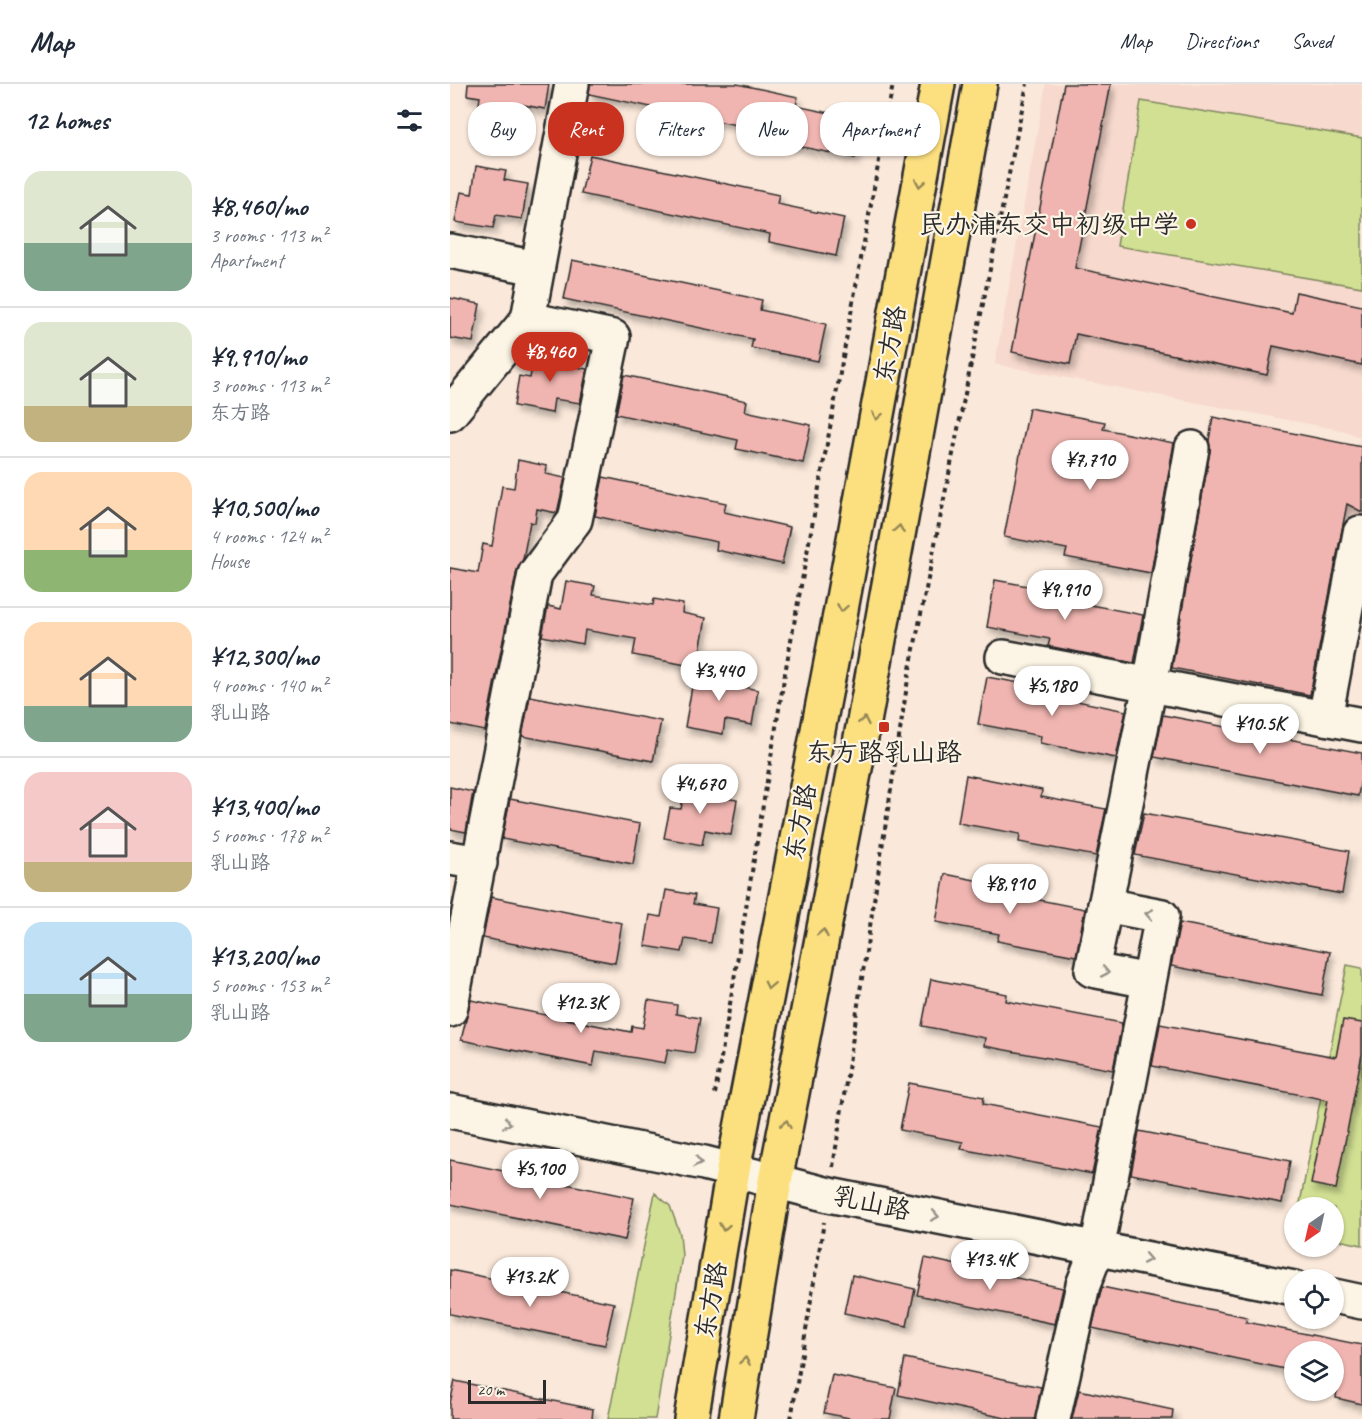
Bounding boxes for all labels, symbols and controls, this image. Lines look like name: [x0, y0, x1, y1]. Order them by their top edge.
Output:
text: Map: [30, 24, 73, 59]
text: Map: [1120, 28, 1152, 54]
text: Directions: [1185, 28, 1258, 54]
text: Saved: [1291, 28, 1332, 54]
chip: Buy: [468, 102, 536, 156]
chip: Rent: [548, 102, 624, 156]
chip: Filters: [636, 102, 724, 156]
chip: New: [736, 102, 808, 156]
chip: Apartment: [820, 102, 940, 156]
text: 12 homes: [24, 104, 109, 137]
icon: filters: [393, 104, 426, 137]
one-way arrow: [914, 177, 927, 187]
text: ¥8,460/mo: [210, 190, 308, 223]
icon: home: [72, 195, 144, 267]
place label: 民办浦东交中初级中学: [919, 208, 1179, 241]
marker: 民办浦东交中初级中学: [1184, 217, 1198, 231]
text: 3 rooms · 113 m²: [210, 223, 327, 248]
text: Apartment: [210, 248, 283, 273]
street label: 东方路: [867, 303, 913, 385]
pin: ¥8,460: [501, 332, 599, 383]
text: ¥8,460: [525, 339, 575, 364]
text: ¥9,910/mo: [210, 340, 306, 373]
icon: home: [72, 346, 144, 418]
text: 3 rooms · 113 m²: [210, 373, 327, 398]
text: 东方路: [210, 400, 270, 425]
one-way arrow: [871, 411, 884, 421]
pin: ¥7,710: [1041, 440, 1139, 491]
text: ¥7,710: [1066, 447, 1114, 472]
text: ¥10,500/mo: [210, 491, 318, 524]
icon: home: [72, 496, 144, 568]
text: 4 rooms · 124 m²: [210, 524, 327, 549]
one-way arrow: [892, 524, 905, 534]
text: House: [210, 549, 249, 574]
pin: ¥9,910: [1016, 570, 1114, 621]
text: ¥9,910: [1041, 577, 1089, 602]
one-way arrow: [836, 602, 849, 612]
text: ¥12,300/mo: [210, 640, 319, 673]
icon: home: [72, 646, 144, 718]
pin: ¥3,440: [670, 651, 768, 702]
text: ¥3,440: [695, 658, 743, 683]
pin: ¥5,180: [1003, 666, 1101, 717]
text: 4 rooms · 140 m²: [210, 673, 327, 698]
text: ¥5,180: [1028, 673, 1076, 698]
text: 乳山路: [210, 700, 270, 725]
pin: ¥10.5K: [1211, 704, 1309, 755]
text: ¥10.5K: [1235, 711, 1285, 736]
one-way arrow: [858, 716, 870, 725]
marker: 东方路乳山路: [877, 720, 891, 734]
place label: 东方路乳山路: [806, 736, 962, 769]
pin: ¥4,670: [651, 764, 749, 815]
text: ¥4,670: [675, 771, 725, 796]
street label: 东方路: [776, 781, 824, 863]
text: ¥13,400/mo: [210, 790, 319, 823]
icon: home: [72, 796, 144, 868]
text: 5 rooms · 178 m²: [210, 823, 327, 848]
text: 乳山路: [210, 850, 270, 875]
pin: ¥8,910: [961, 864, 1059, 915]
text: ¥8,910: [986, 871, 1034, 896]
one-way arrow: [1144, 908, 1154, 921]
one-way arrow: [816, 928, 829, 938]
text: ¥13,200/mo: [210, 940, 319, 973]
icon: home: [72, 946, 144, 1018]
one-way arrow: [1100, 965, 1110, 978]
text: 5 rooms · 153 m²: [210, 973, 327, 998]
one-way arrow: [763, 979, 776, 989]
pin: ¥12.3K: [532, 983, 630, 1034]
text: ¥12.3K: [556, 990, 606, 1015]
text: 乳山路: [210, 1000, 270, 1025]
one-way arrow: [502, 1116, 512, 1129]
one-way arrow: [779, 1119, 792, 1129]
pin: ¥5,100: [491, 1149, 589, 1200]
one-way arrow: [693, 1155, 703, 1168]
text: ¥5,100: [516, 1156, 564, 1181]
street label: 乳山路: [830, 1179, 914, 1227]
north arrow: [1284, 1197, 1344, 1257]
map controls: [1284, 1197, 1344, 1401]
one-way arrow: [930, 1209, 940, 1222]
one-way arrow: [718, 1223, 730, 1232]
pin: ¥13.4K: [941, 1240, 1039, 1291]
text: ¥13.4K: [965, 1247, 1015, 1272]
one-way arrow: [1142, 1252, 1152, 1265]
pin: ¥13.2K: [481, 1257, 579, 1308]
street label: 东方路: [688, 1259, 734, 1341]
text: ¥13.2K: [505, 1264, 555, 1289]
button: locate: [1284, 1269, 1344, 1329]
button: layers: [1284, 1341, 1344, 1401]
one-way arrow: [739, 1357, 751, 1366]
scale bar: [468, 1377, 546, 1404]
text: 20 m: [477, 1380, 504, 1400]

